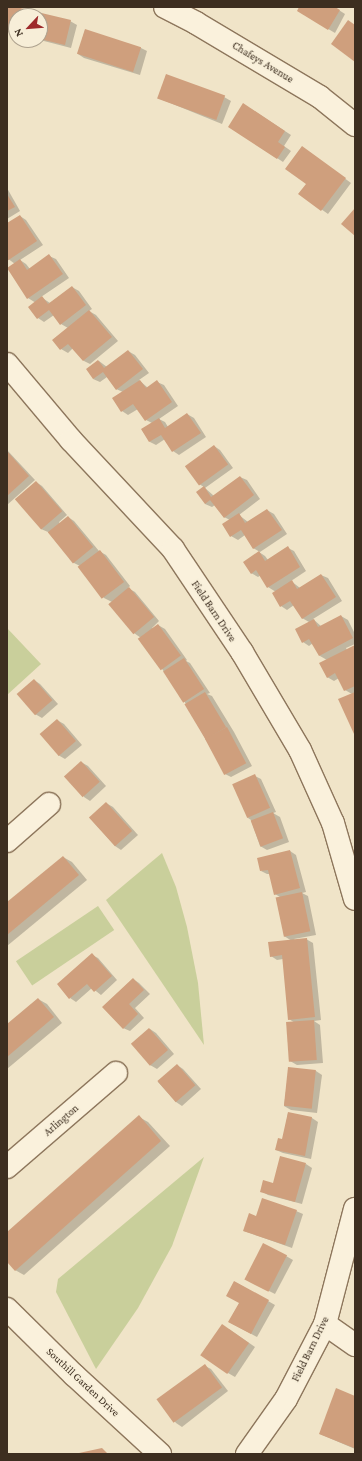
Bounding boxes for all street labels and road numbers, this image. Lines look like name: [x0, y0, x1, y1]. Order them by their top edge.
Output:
street label: Chafeys Avenue: [230, 39, 296, 85]
street label: Field Barn Drive: [189, 578, 239, 644]
street label: Arlington: [41, 1101, 81, 1139]
street label: Field Barn Drive: [289, 1314, 331, 1384]
street label: Southill Garden Drive: [44, 1345, 122, 1419]

